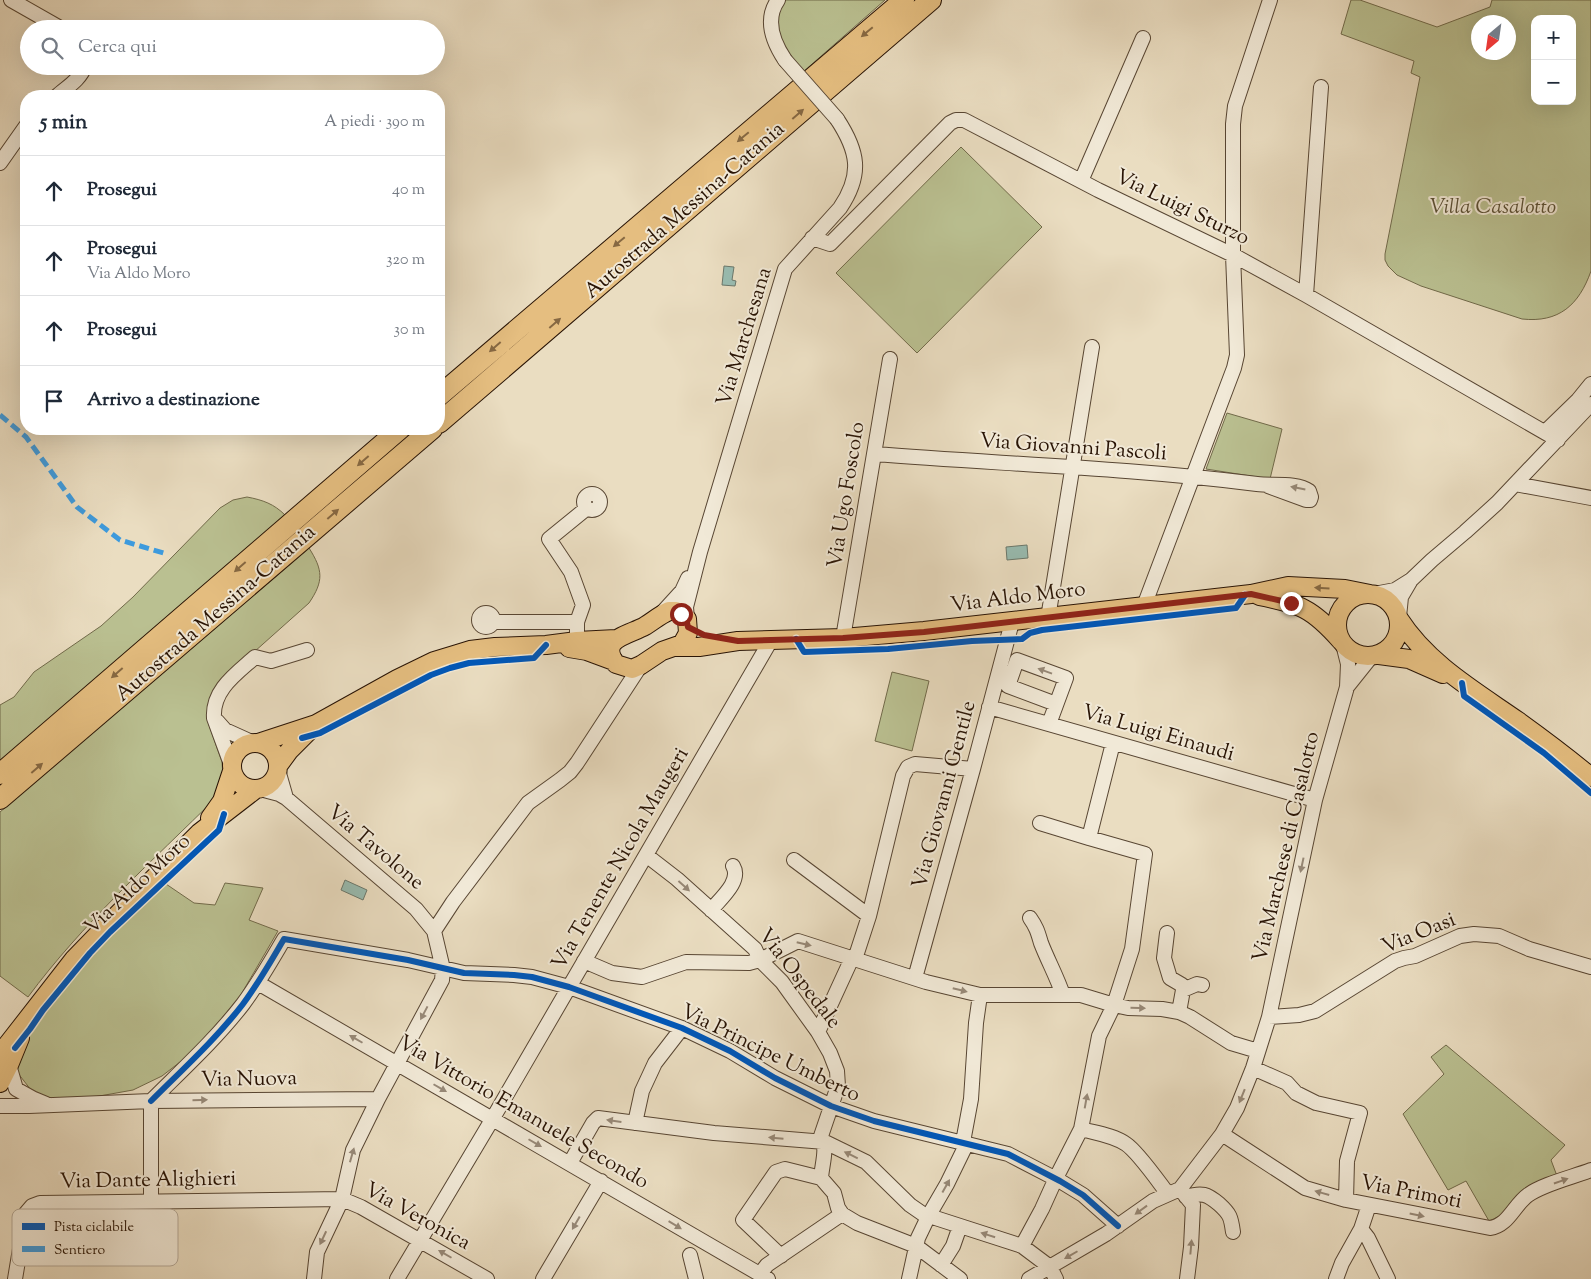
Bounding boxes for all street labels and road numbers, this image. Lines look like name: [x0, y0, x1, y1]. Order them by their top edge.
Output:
street label: Autostrada Messina-Catania: [578, 115, 792, 307]
street label: Via Luigi Sturzo: [1110, 162, 1254, 254]
street label: Via Marchesana: [710, 264, 780, 410]
street label: Via Ugo Foscolo: [821, 420, 873, 570]
street label: Via Giovanni Pascoli: [978, 426, 1168, 470]
street label: Autostrada Messina-Catania: [109, 518, 323, 710]
street label: Via Aldo Moro: [949, 575, 1087, 621]
street label: Via Giovanni Gentile: [905, 698, 985, 892]
street label: Via Luigi Einaudi: [1078, 698, 1238, 770]
street label: Via Marchese di Casalotto: [1246, 729, 1328, 965]
street label: Via Tenente Nicola Maugeri: [545, 742, 697, 976]
street label: Via Tavolone: [320, 798, 430, 898]
street label: Via Aldo Moro: [78, 828, 198, 942]
street label: Via Oasi: [1377, 906, 1461, 962]
street label: Via Ospedale: [750, 922, 848, 1036]
street label: Via Principe Umberto: [675, 997, 865, 1111]
street label: Via Vittorio Emanuele Secondo: [392, 1029, 654, 1197]
street label: Via Nuova: [201, 1064, 298, 1096]
street label: Via Dante Alighieri: [59, 1164, 237, 1198]
street label: Via Primoti: [1358, 1168, 1464, 1218]
street label: Via Veronica: [358, 1175, 476, 1259]

